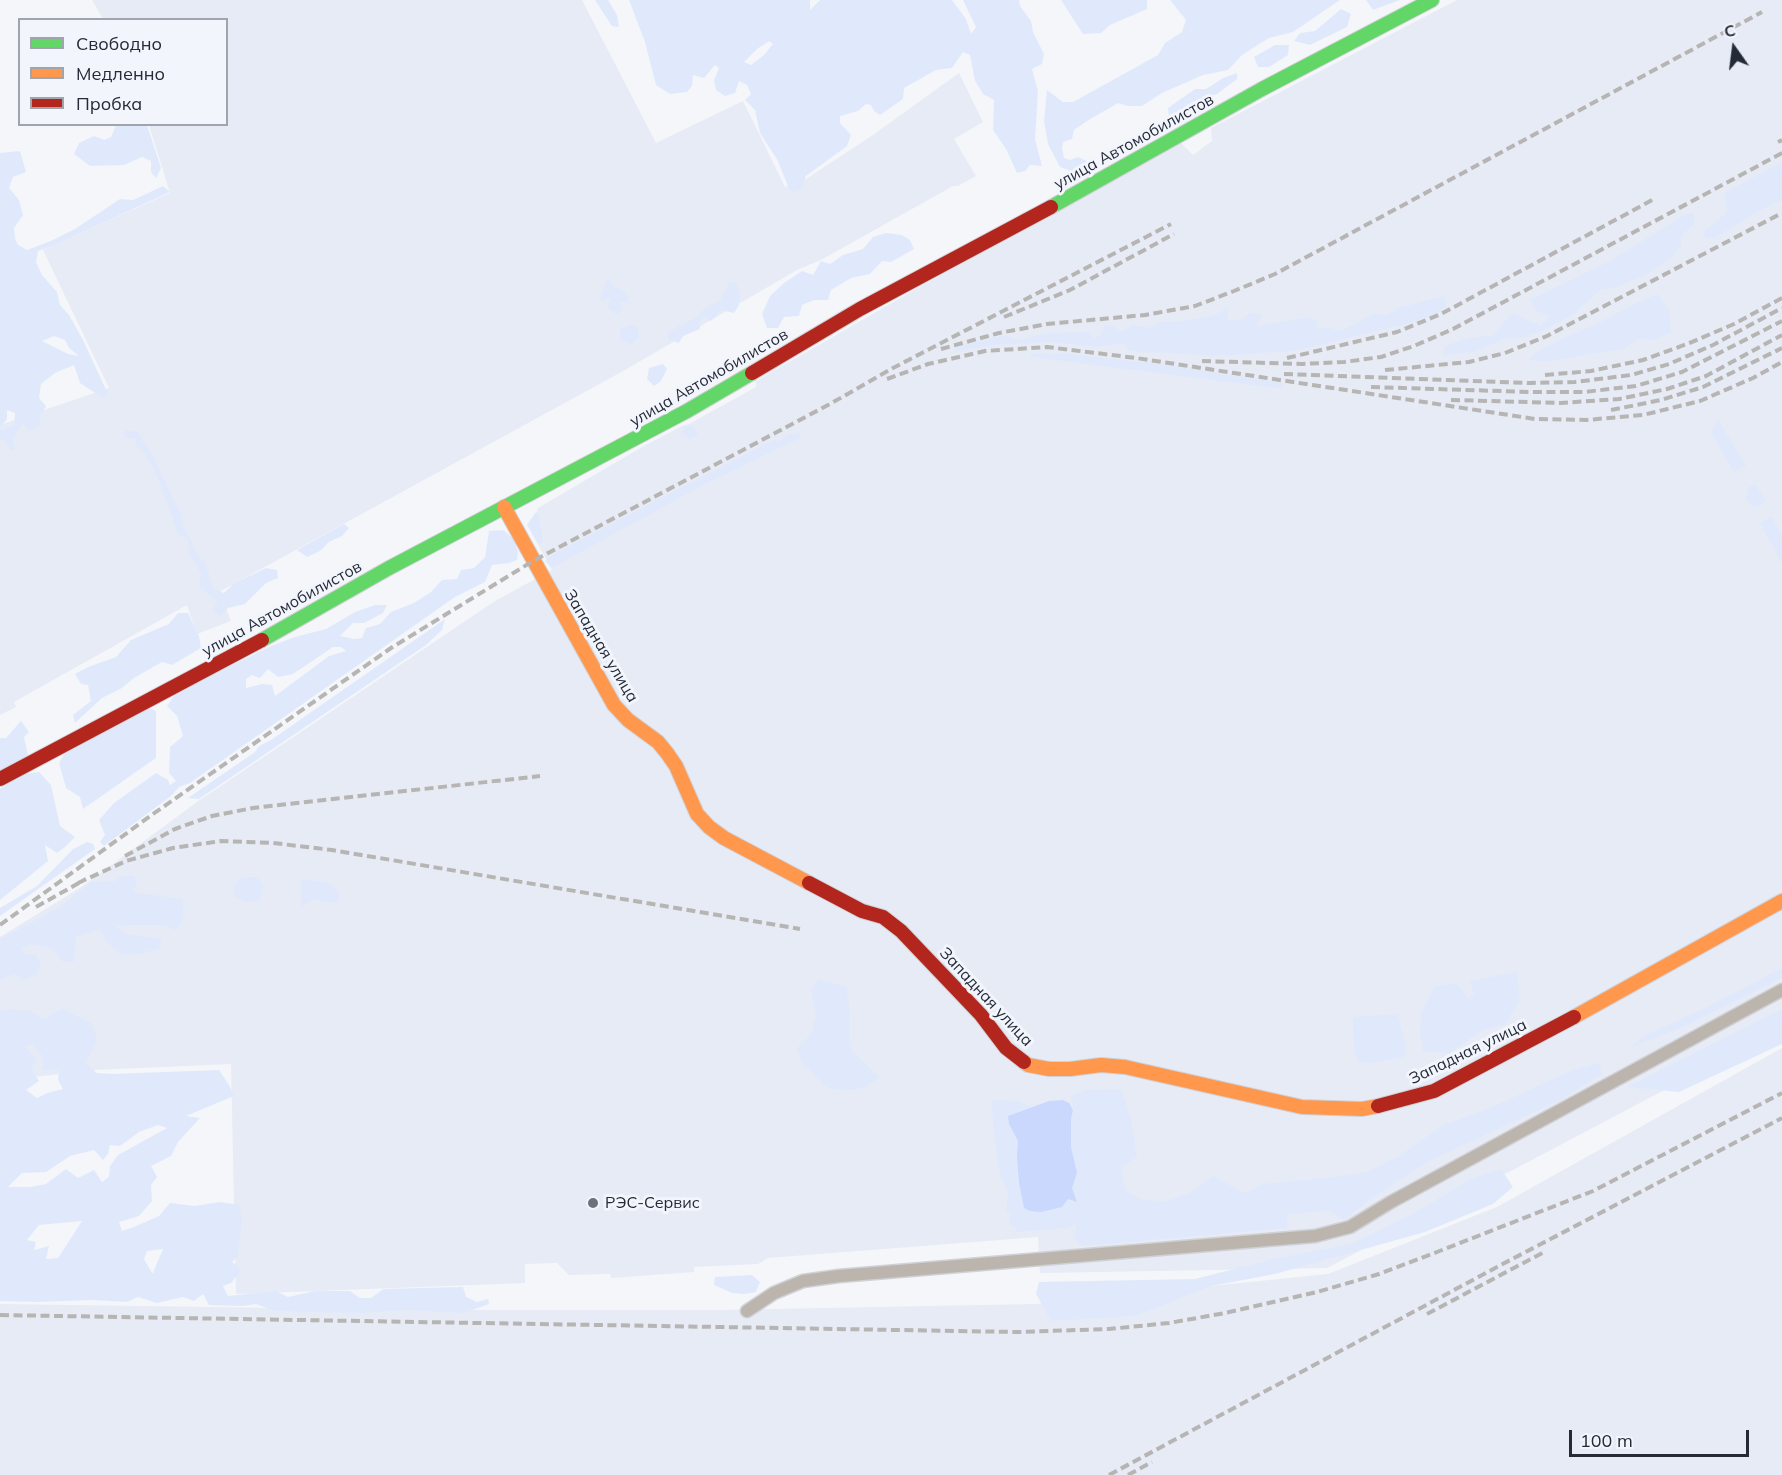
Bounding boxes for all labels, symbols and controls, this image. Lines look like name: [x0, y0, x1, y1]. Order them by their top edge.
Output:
legend: [18, 18, 228, 126]
north arrow: [1704, 18, 1764, 78]
text: С: [1722, 20, 1737, 42]
text: Свободно: [76, 32, 162, 55]
text: Медленно: [76, 62, 165, 85]
street label: улица Автомобилистов: [1051, 90, 1217, 194]
text: Пробка: [76, 92, 142, 115]
street label: улица Автомобилистов: [626, 325, 792, 431]
street label: улица Автомобилистов: [199, 557, 365, 661]
street label: Западная улица: [560, 586, 642, 706]
street label: Западная улица: [935, 944, 1037, 1050]
street label: Западная улица: [1406, 1015, 1530, 1089]
place label: РЭС-Сервис: [605, 1193, 700, 1213]
marker: РЭС-Сервис: [586, 1196, 600, 1210]
scale bar: [1572, 1418, 1752, 1456]
text: 100 m: [1580, 1429, 1633, 1452]

